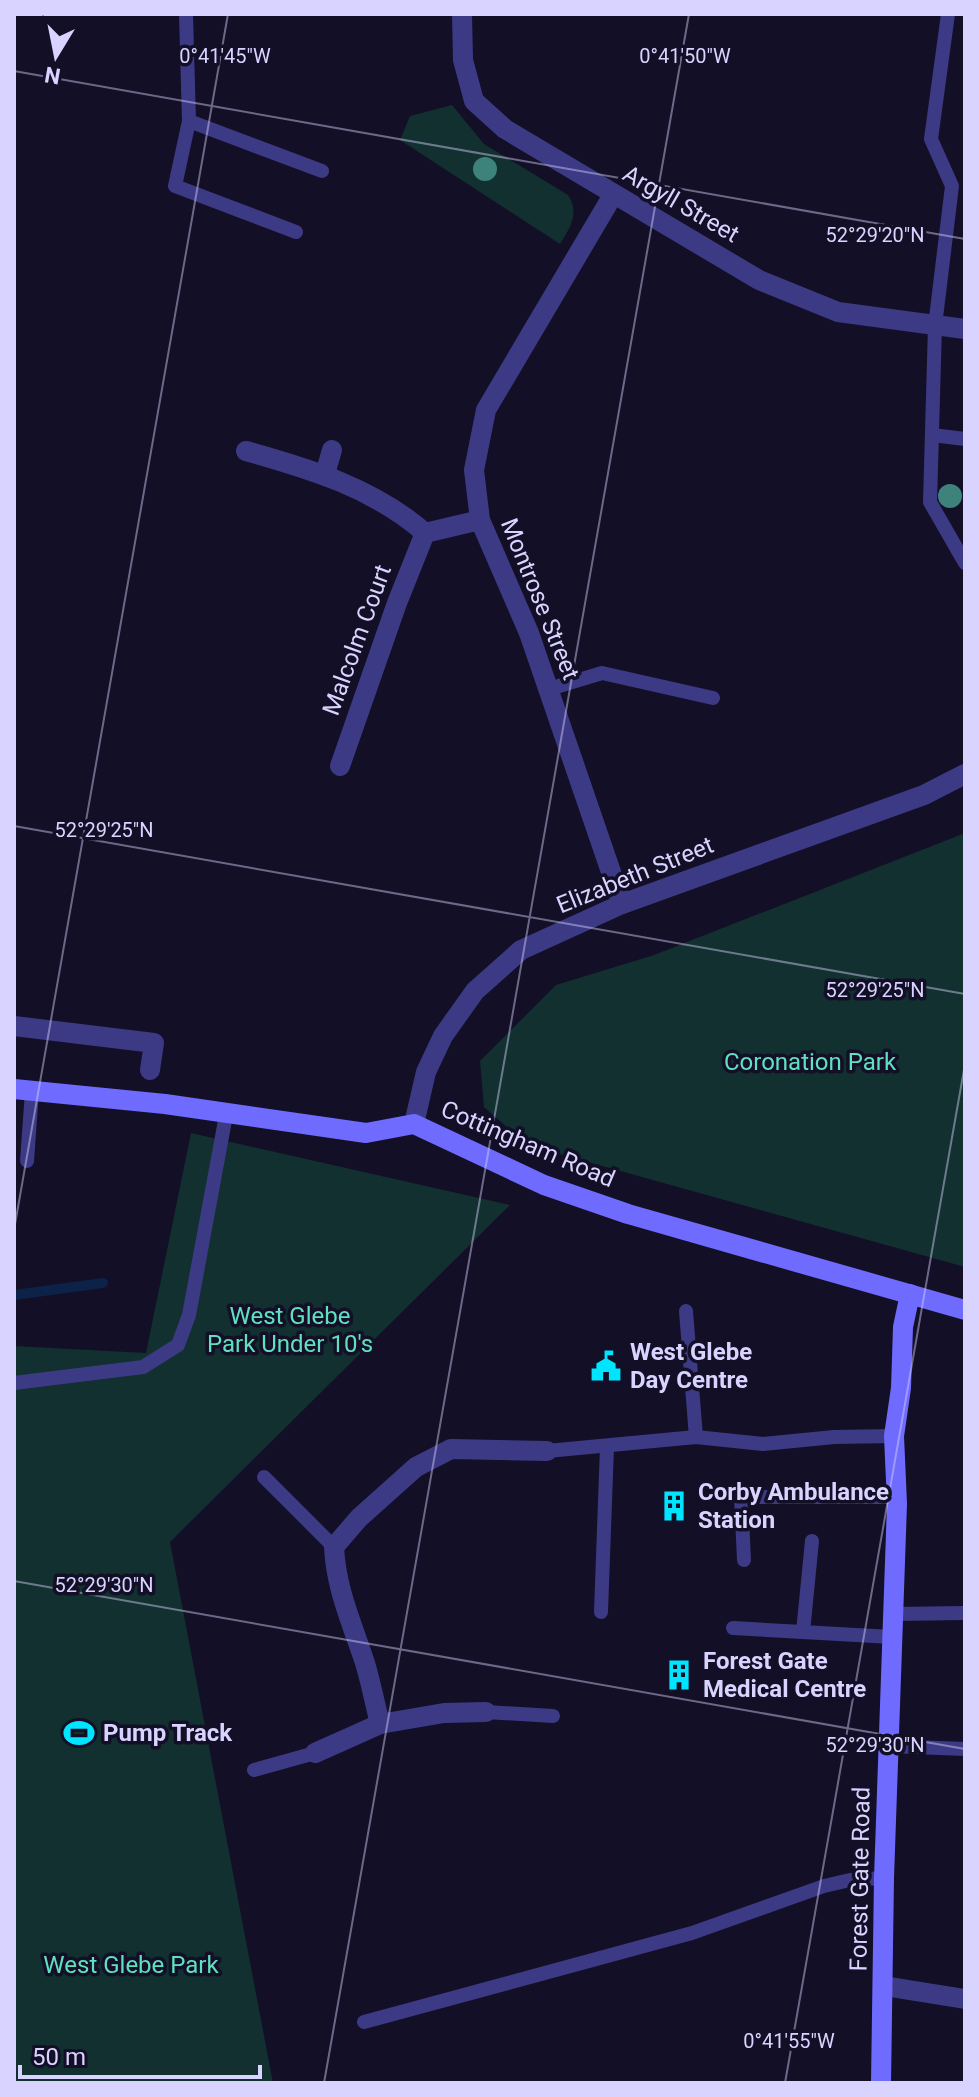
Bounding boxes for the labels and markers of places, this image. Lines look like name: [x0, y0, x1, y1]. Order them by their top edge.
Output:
place label: West Glebe Day Centre: [630, 1338, 752, 1394]
public building icon: West Glebe Day Centre: [589, 1349, 623, 1383]
place label: Corby Ambulance Station: [698, 1478, 889, 1534]
building icon: Corby Ambulance Station: [657, 1489, 691, 1523]
place label: Forest Gate Medical Centre: [703, 1647, 866, 1703]
building icon: Forest Gate Medical Centre: [662, 1658, 696, 1692]
sports icon: Pump Track: [62, 1716, 96, 1750]
place label: Pump Track: [103, 1719, 233, 1747]

